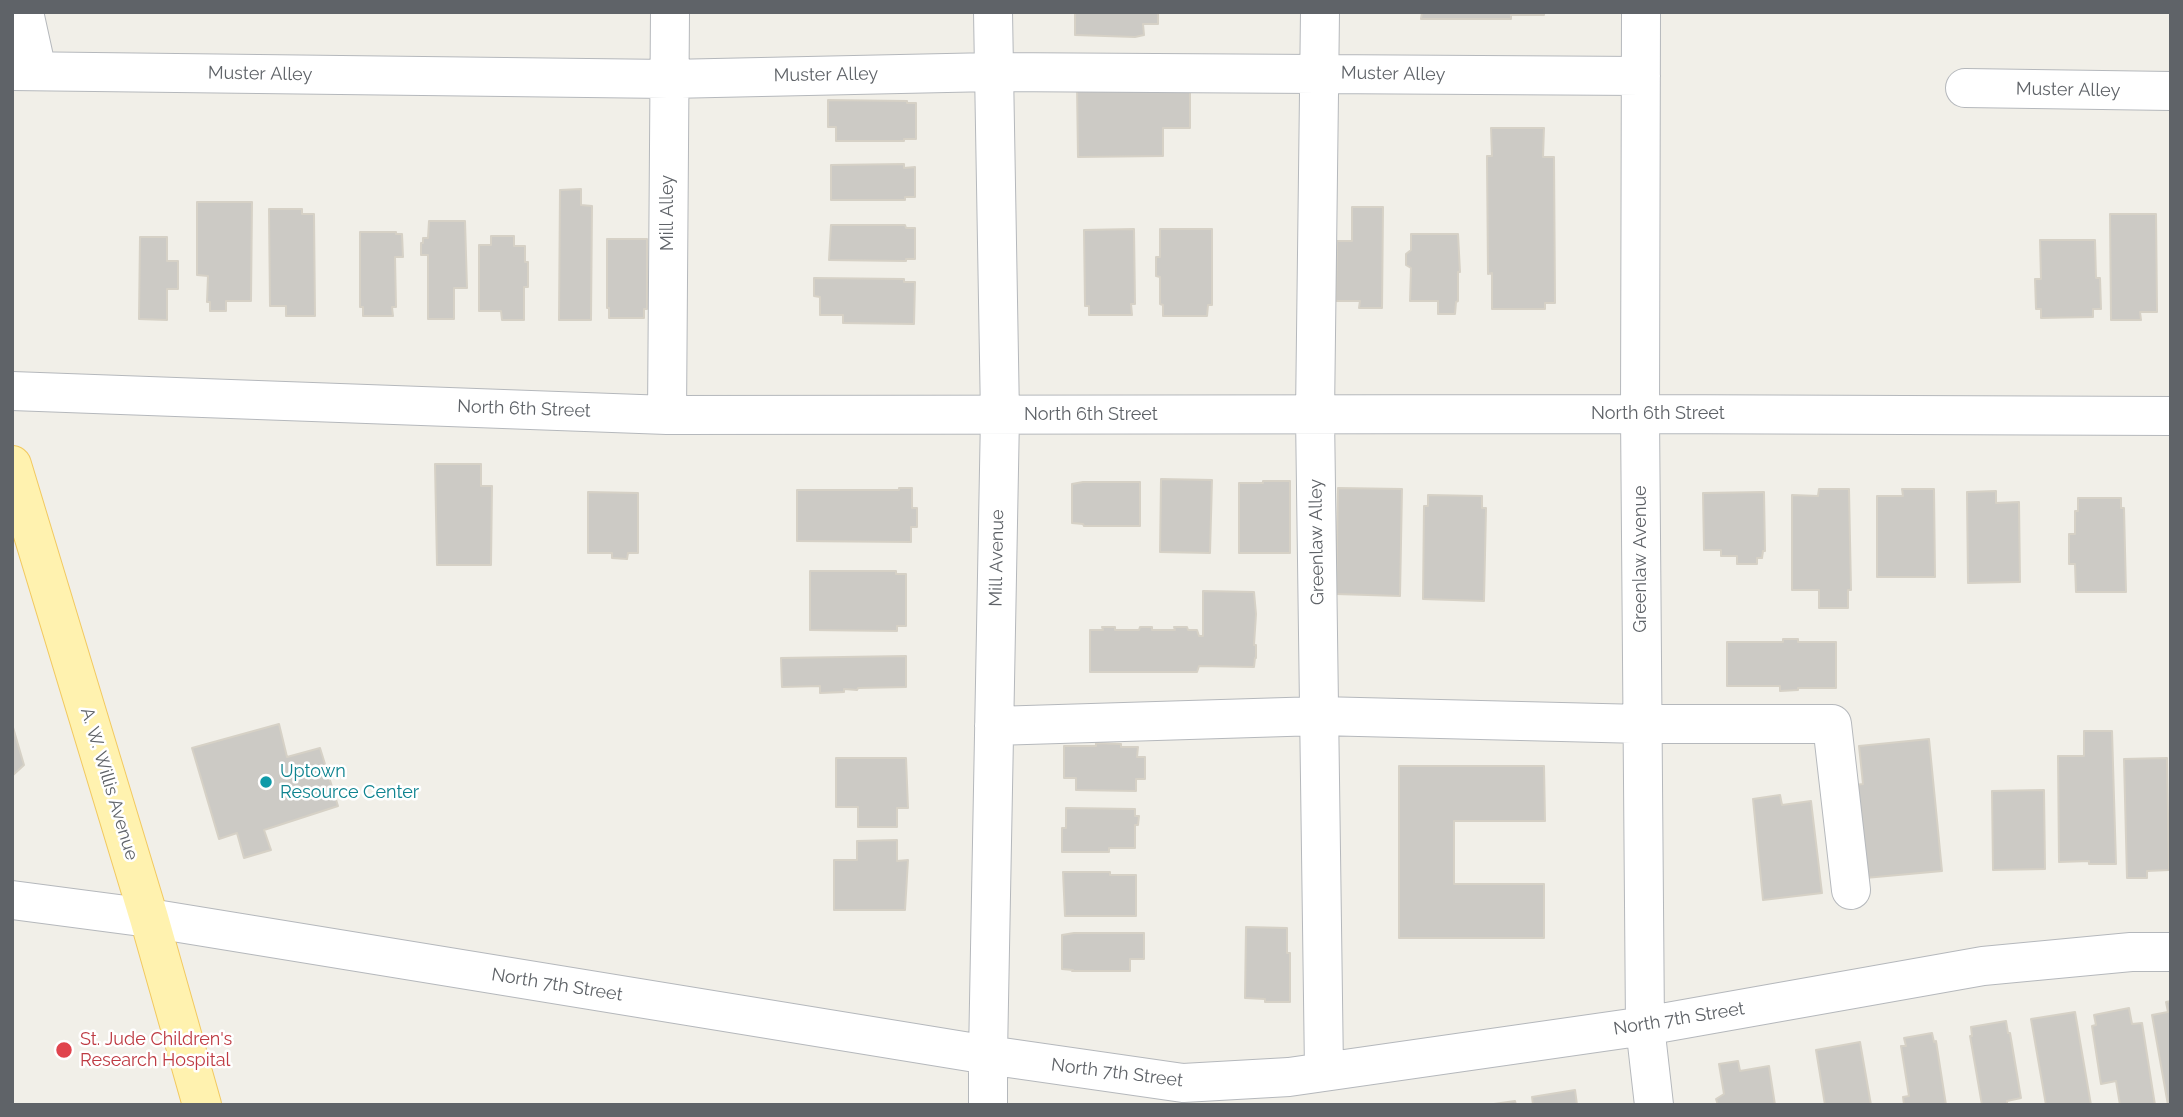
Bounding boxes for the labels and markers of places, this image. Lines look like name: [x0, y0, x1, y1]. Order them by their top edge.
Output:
place label: Uptown Resource Center: [280, 761, 419, 804]
marker: Uptown Resource Center: [258, 774, 274, 790]
place label: St. Jude Children's Research Hospital: [80, 1029, 232, 1072]
marker: St. Jude Children's Research Hospital: [54, 1040, 74, 1060]

